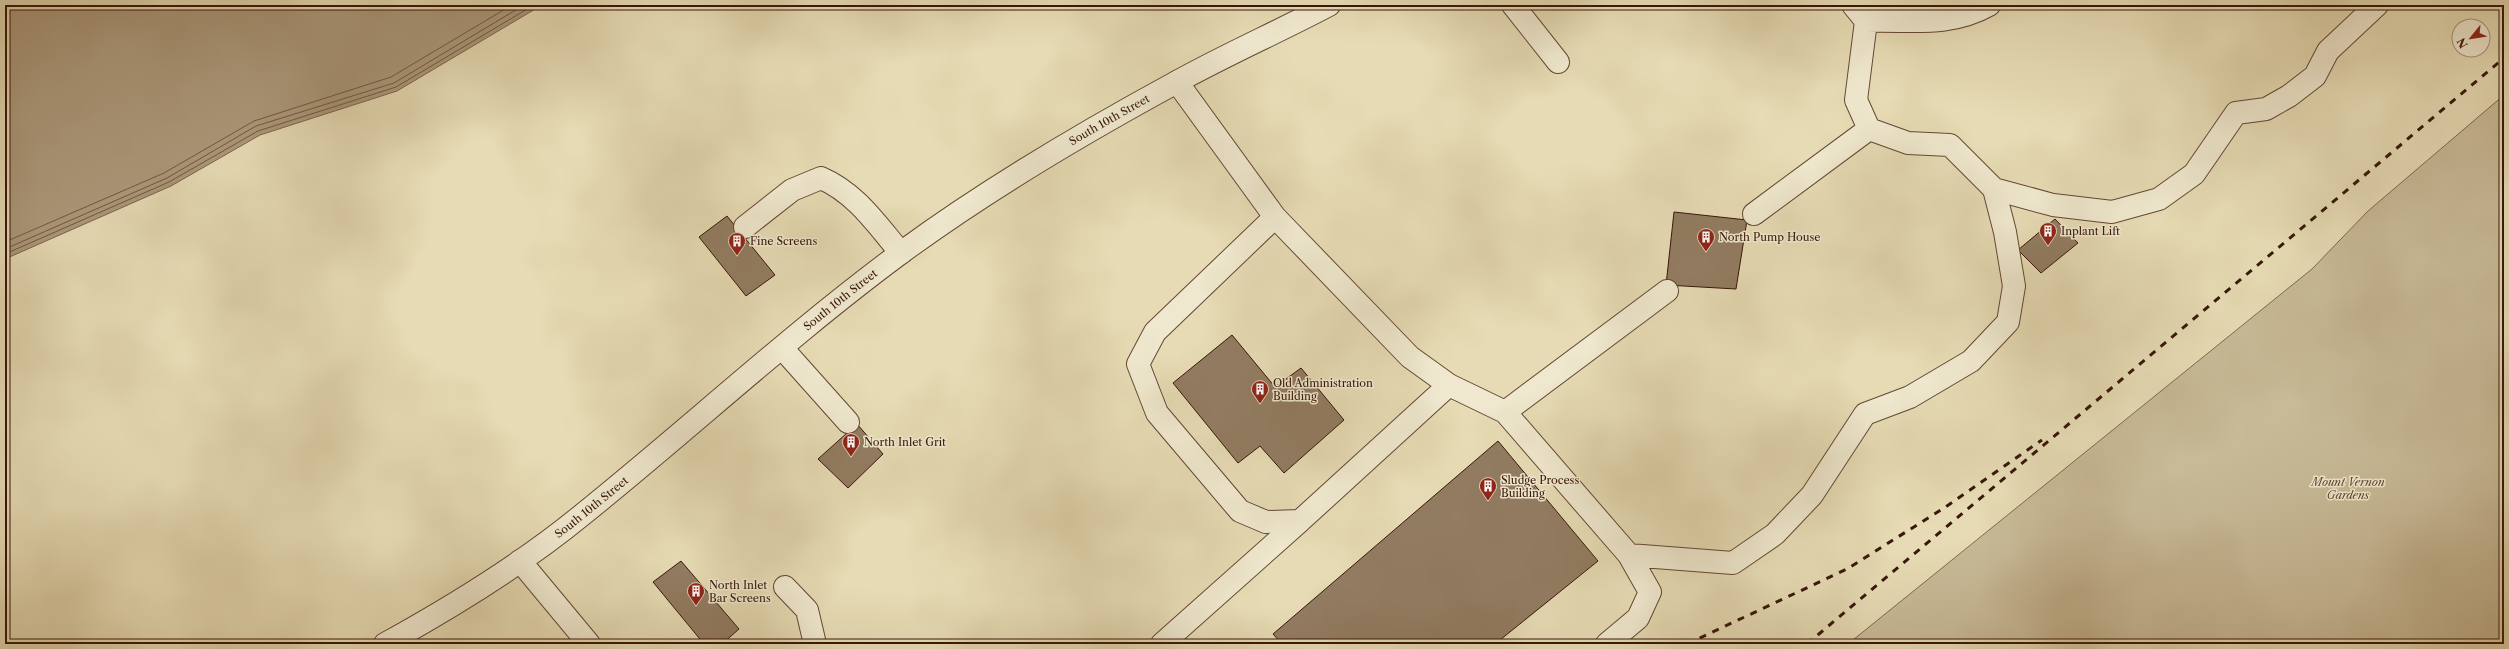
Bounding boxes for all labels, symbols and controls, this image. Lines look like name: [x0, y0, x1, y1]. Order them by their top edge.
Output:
north arrow: [2451, 18, 2491, 58]
text: N: [2454, 35, 2471, 51]
street label: South 10th Street: [1066, 91, 1152, 148]
building icon: Inplant Lift: [2038, 221, 2058, 246]
place label: Inplant Lift: [2061, 224, 2120, 238]
building icon: North Pump House: [1696, 227, 1716, 252]
place label: North Pump House: [1719, 230, 1821, 244]
building icon: Fine Screens: [727, 231, 747, 256]
place label: Fine Screens: [750, 234, 818, 248]
street label: South 10th Street: [801, 266, 880, 333]
place label: Old Administration Building: [1273, 376, 1373, 403]
building icon: Old Administration Building: [1250, 379, 1270, 404]
building icon: North Inlet Grit: [841, 432, 861, 457]
place label: North Inlet Grit: [864, 435, 946, 449]
street label: South 10th Street: [552, 473, 631, 541]
place label: Sludge Process Building: [1501, 473, 1579, 500]
park label: Mount Vernon Gardens: [2309, 475, 2385, 502]
building icon: Sludge Process Building: [1478, 476, 1498, 501]
place label: North Inlet Bar Screens: [709, 578, 771, 605]
building icon: North Inlet Bar Screens: [686, 581, 706, 606]

